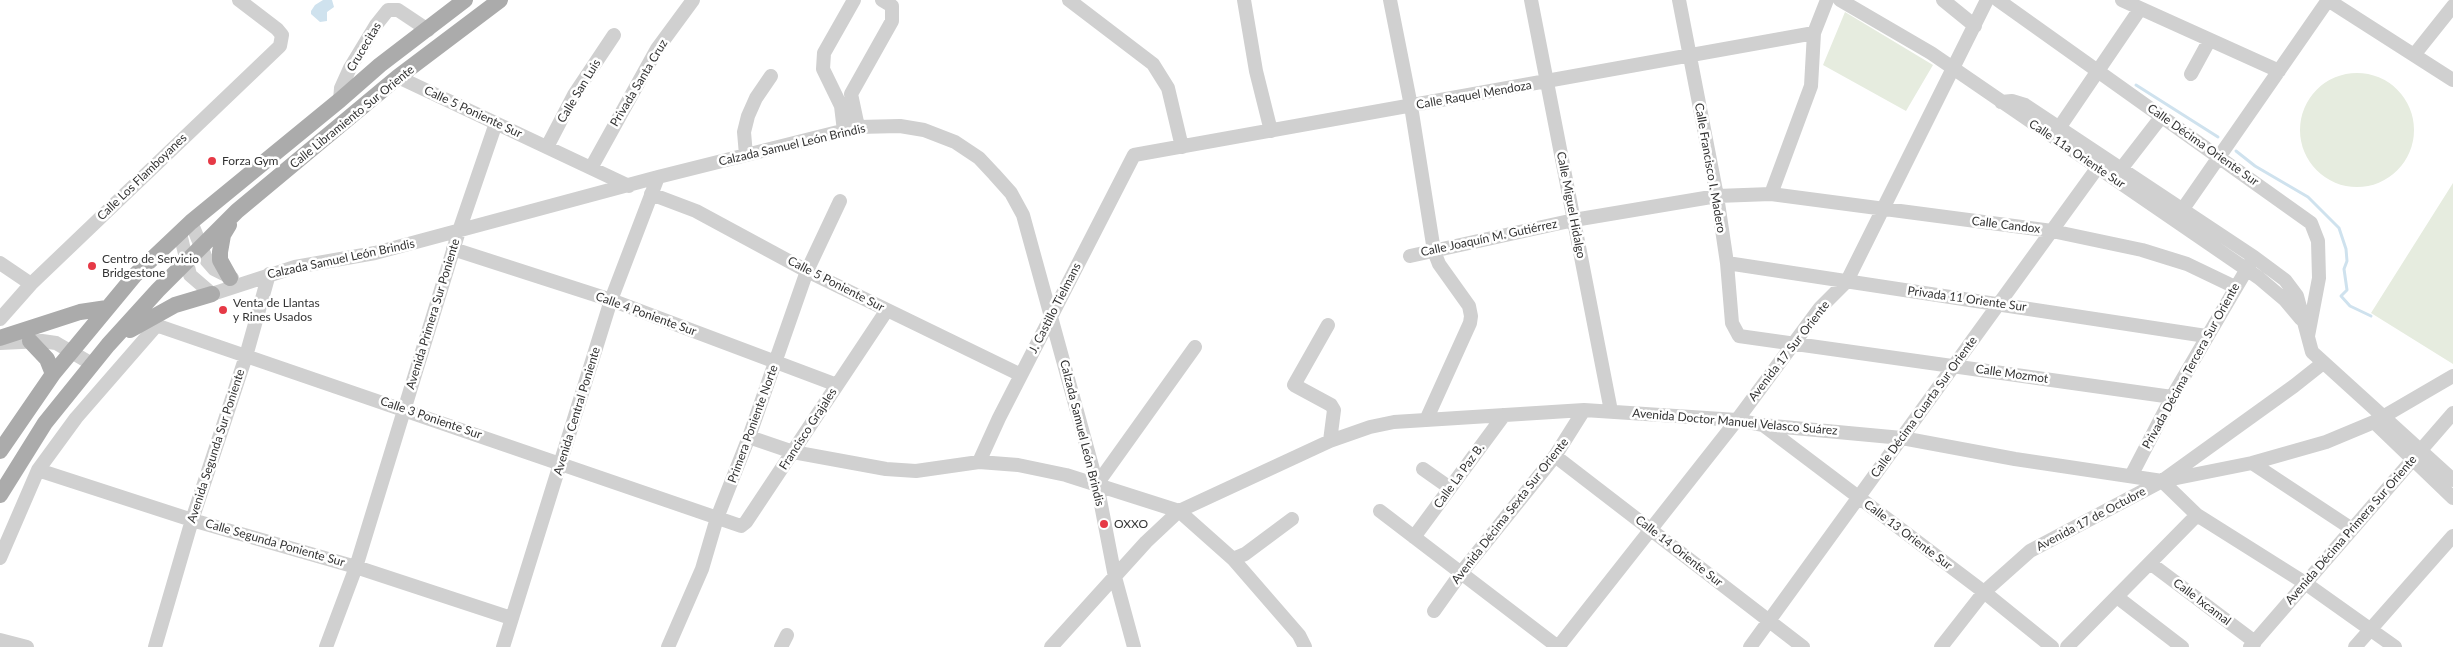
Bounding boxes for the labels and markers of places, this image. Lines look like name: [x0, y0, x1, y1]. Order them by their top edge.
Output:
place label: Forza Gym: [222, 154, 278, 168]
marker: Forza Gym: [206, 155, 218, 167]
place label: Centro de Servicio Bridgestone: [102, 252, 199, 280]
marker: Centro de Servicio Bridgestone: [86, 260, 98, 272]
place label: Venta de Llantas y Rines Usados: [233, 296, 320, 324]
marker: Venta de Llantas y Rines Usados: [217, 304, 229, 316]
place label: OXXO: [1114, 517, 1148, 531]
marker: OXXO: [1098, 518, 1110, 530]

